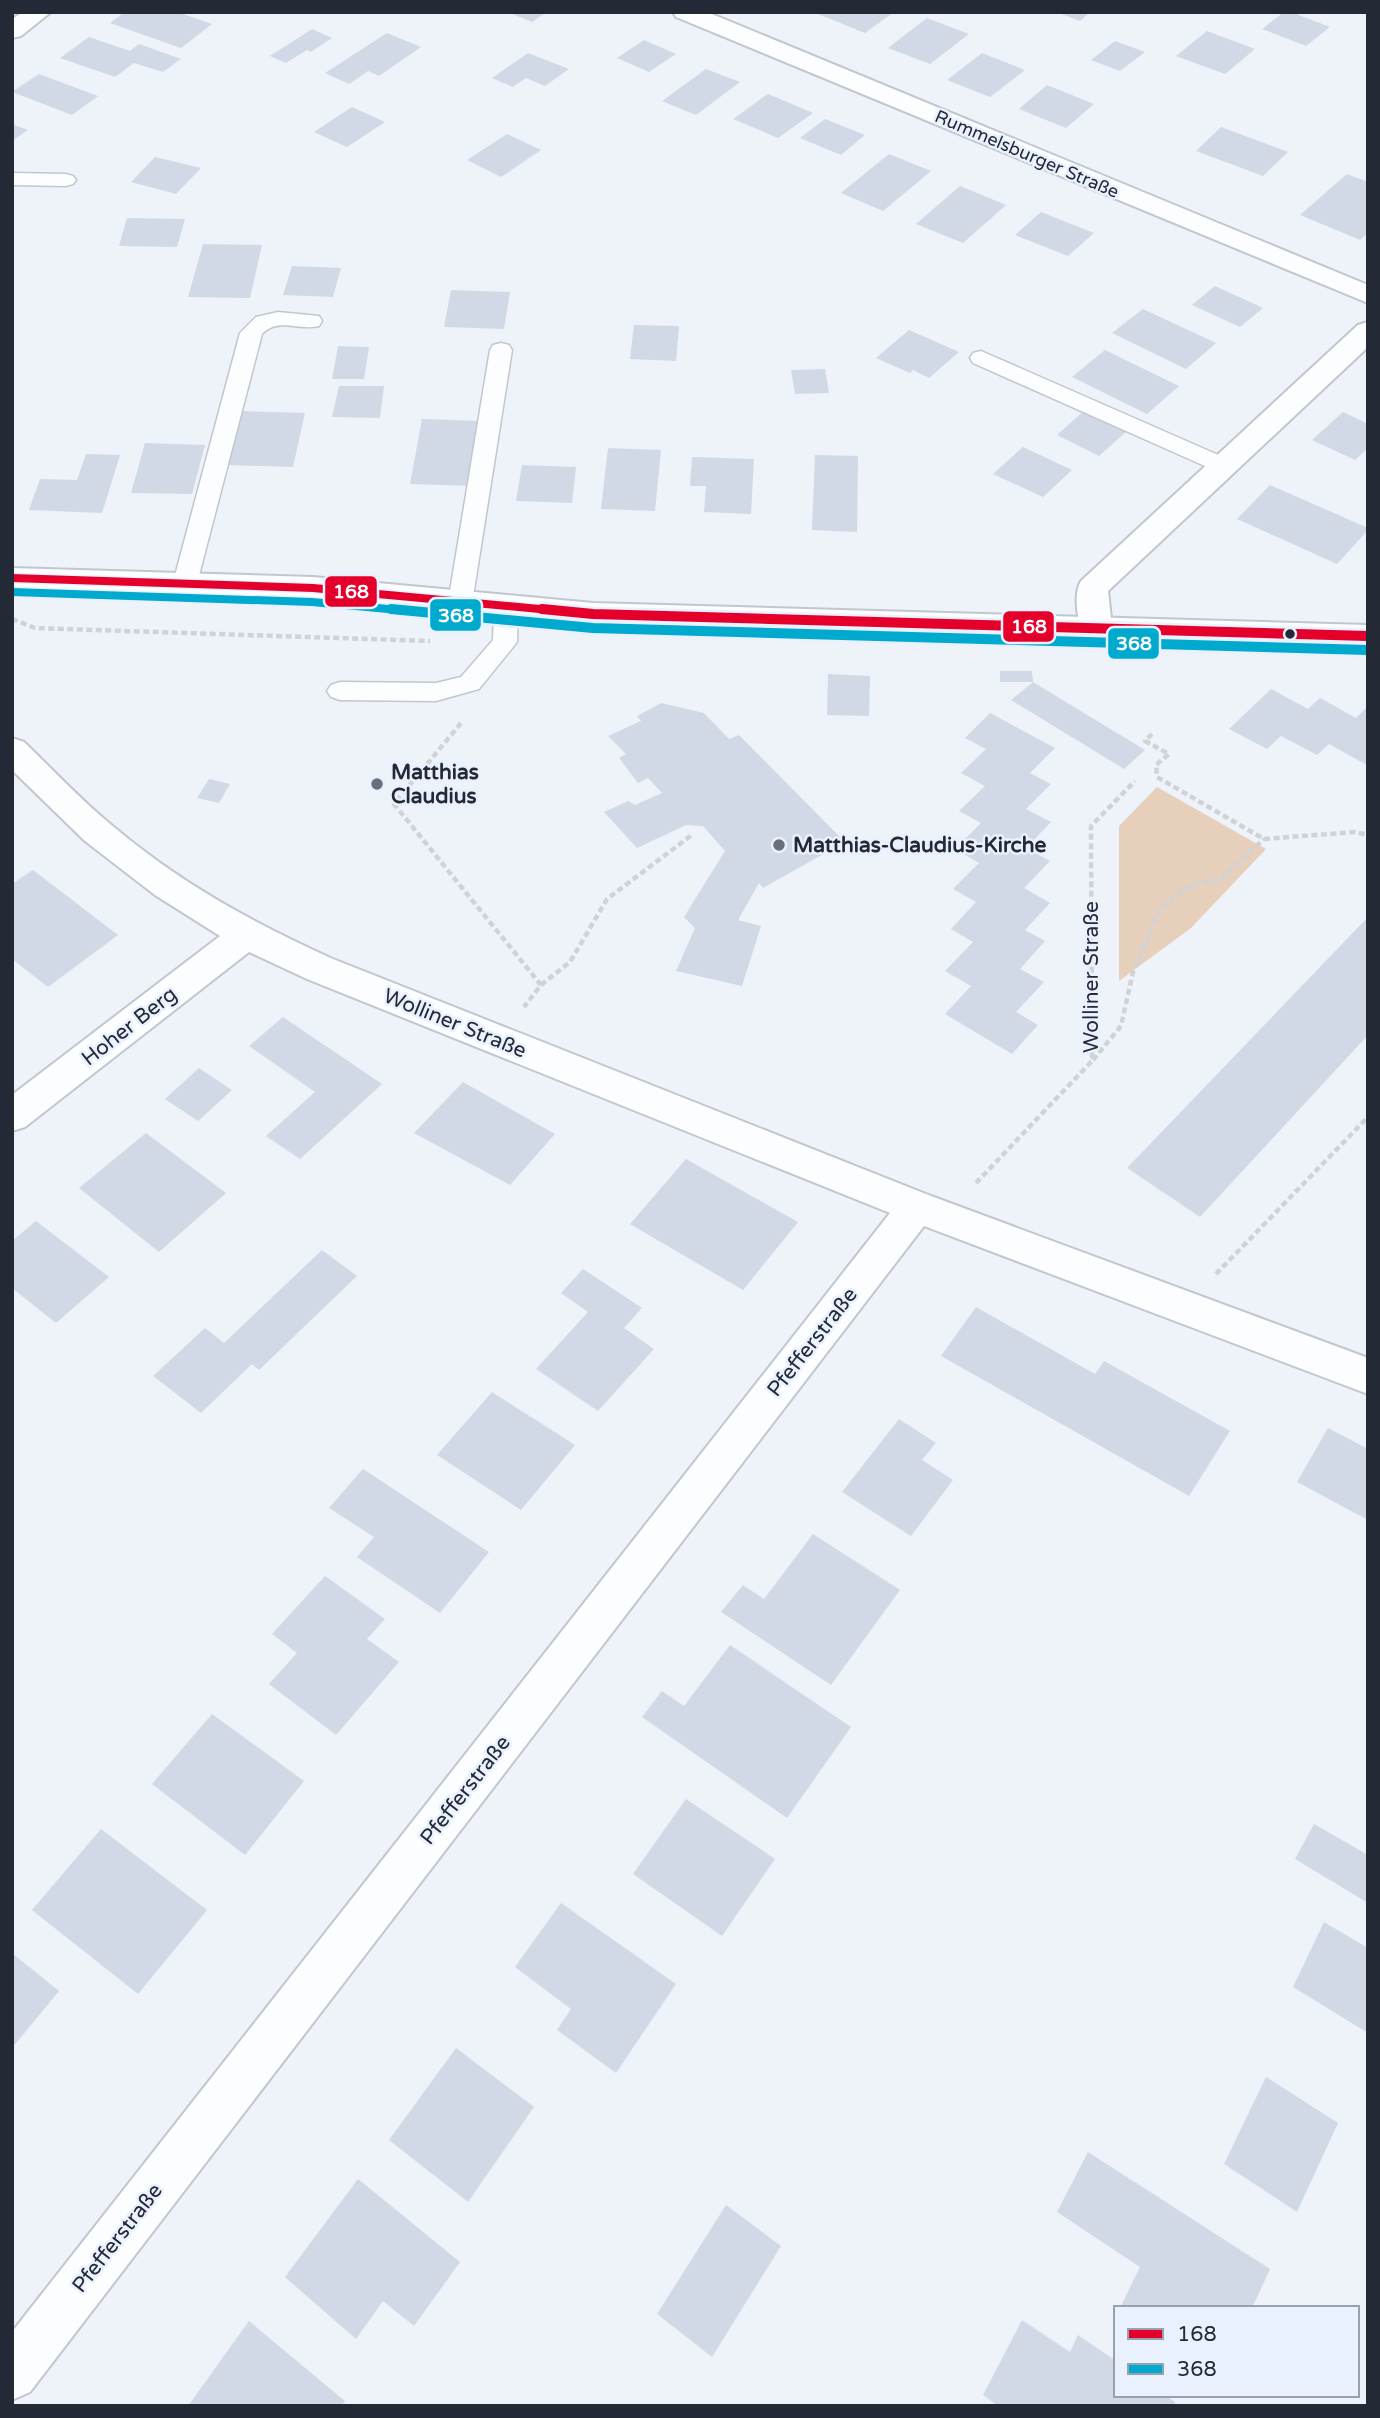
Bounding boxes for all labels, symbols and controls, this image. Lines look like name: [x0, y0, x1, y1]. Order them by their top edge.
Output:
street label: Rummelsburger Straße: [932, 105, 1122, 203]
line badge: 168: [324, 575, 378, 608]
text: 168: [333, 581, 369, 603]
line badge: 368: [429, 598, 482, 632]
text: 368: [438, 605, 474, 627]
line badge: 168: [1002, 610, 1055, 643]
text: 168: [1011, 616, 1047, 638]
line badge: 368: [1107, 627, 1160, 660]
unlabelled marker: [1283, 627, 1297, 641]
text: 368: [1116, 633, 1152, 655]
place label: Matthias Claudius: [391, 760, 479, 809]
marker: Matthias Claudius: [369, 776, 385, 792]
place label: Matthias-Claudius-Kirche: [793, 833, 1047, 858]
marker: Matthias-Claudius-Kirche: [771, 837, 787, 853]
street label: Wolliner Straße: [1079, 901, 1104, 1053]
street label: Hoher Berg: [77, 982, 182, 1071]
street label: Wolliner Straße: [380, 983, 530, 1064]
street label: Pfefferstraße: [762, 1283, 863, 1402]
street label: Pfefferstraße: [415, 1731, 516, 1850]
street label: Pfefferstraße: [67, 2179, 168, 2298]
legend: [1114, 2306, 1359, 2397]
text: 168: [1177, 2322, 1217, 2347]
text: 368: [1177, 2357, 1217, 2382]

